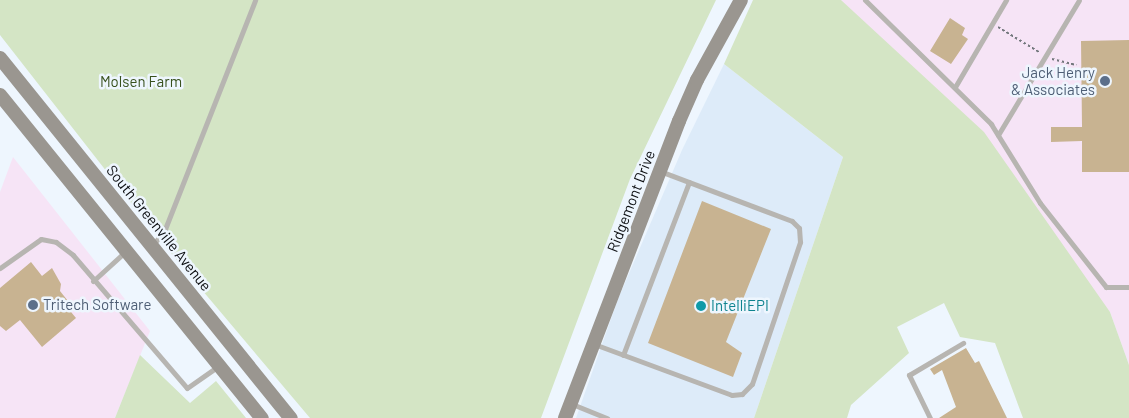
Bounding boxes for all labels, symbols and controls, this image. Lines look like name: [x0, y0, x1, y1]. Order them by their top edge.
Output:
place label: Jack Henry & Associates: [1011, 63, 1095, 98]
park label: Molsen Farm: [100, 73, 182, 91]
marker: Jack Henry & Associates: [1099, 75, 1111, 87]
street label: Ridgemont Drive: [603, 148, 659, 254]
street label: South Greenville Avenue: [103, 162, 215, 294]
place label: Tritech Software: [43, 296, 151, 314]
place label: IntelliEPI: [711, 297, 769, 315]
marker: Tritech Software: [27, 299, 39, 311]
marker: IntelliEPI: [695, 300, 707, 312]

